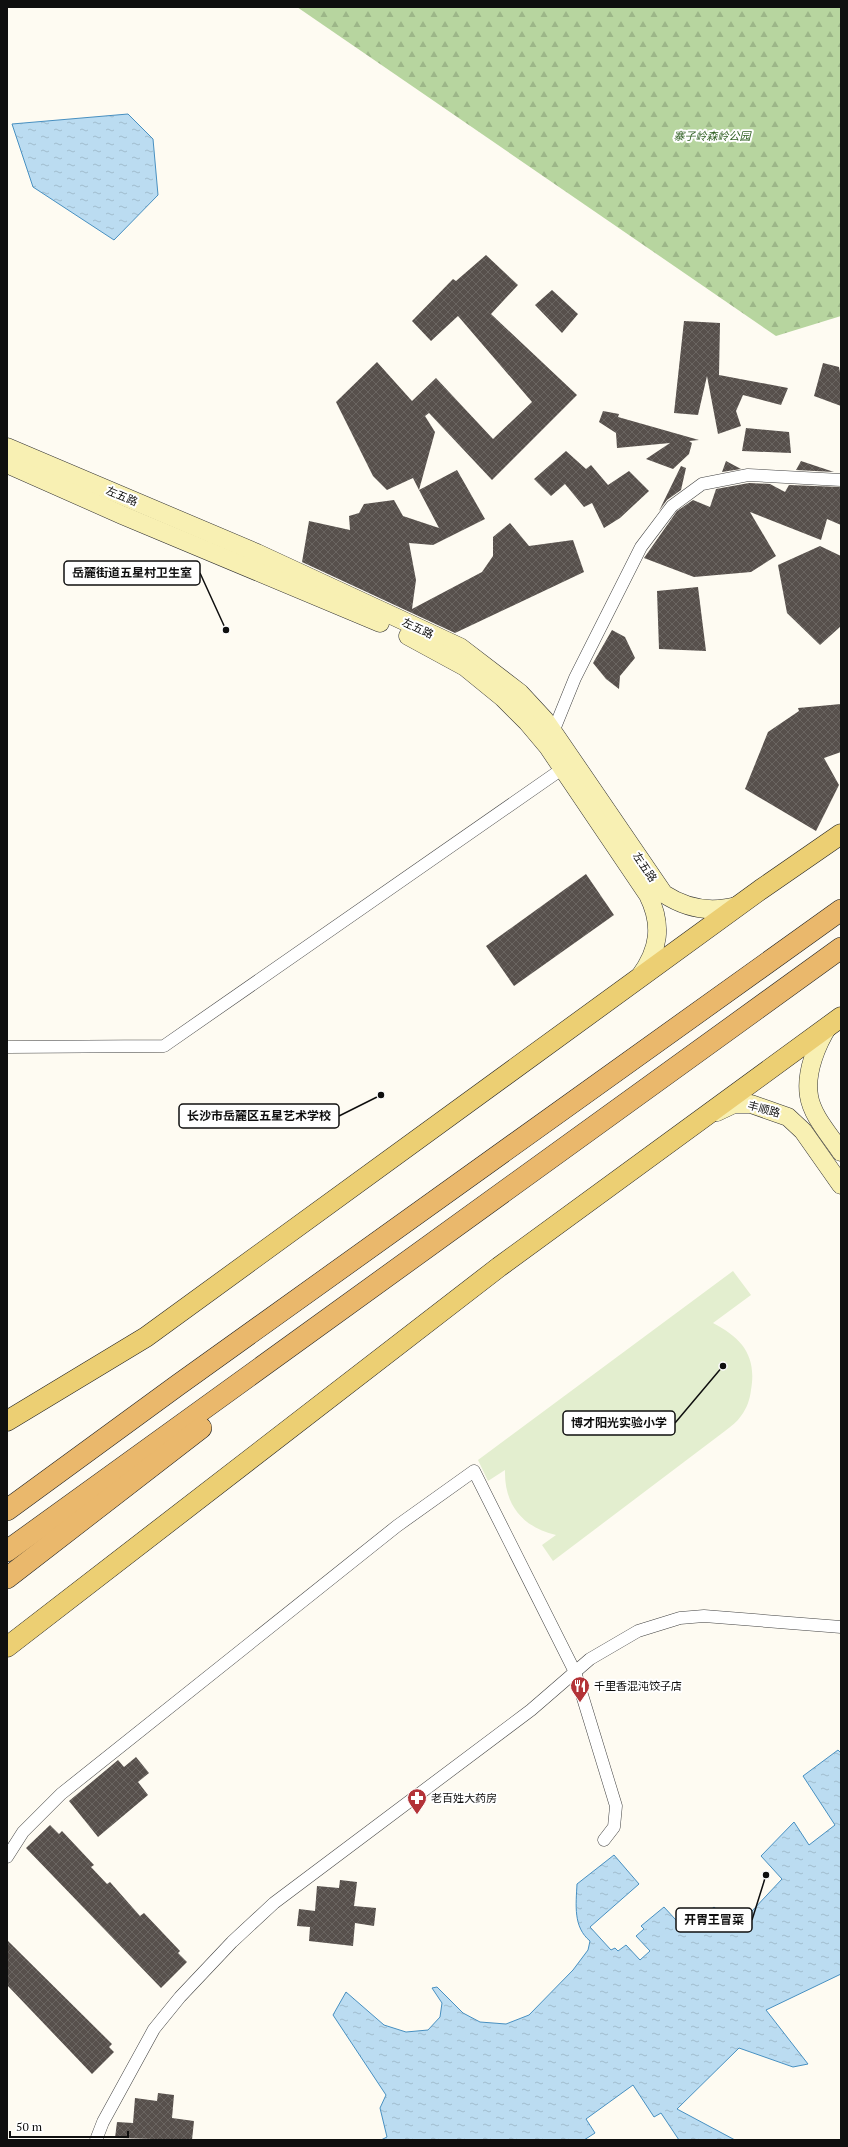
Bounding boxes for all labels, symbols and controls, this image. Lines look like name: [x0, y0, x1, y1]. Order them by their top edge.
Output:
park label: 寨子岭森岭公园: [674, 129, 752, 143]
street label: 左五路: [104, 483, 140, 509]
callout: 岳麓街道五星村卫生室: [64, 561, 200, 585]
text: 岳麓街道五星村卫生室: [72, 565, 192, 580]
street label: 左五路: [400, 615, 436, 641]
street label: 左五路: [630, 849, 660, 885]
street label: 丰顺路: [746, 1098, 782, 1120]
callout: 长沙市岳麓区五星艺术学校: [179, 1104, 339, 1128]
text: 长沙市岳麓区五星艺术学校: [187, 1108, 331, 1123]
callout: 博才阳光实验小学: [563, 1411, 675, 1435]
text: 博才阳光实验小学: [571, 1415, 667, 1430]
restaurant icon: 千里香混沌饺子店: [569, 1675, 591, 1703]
place label: 千里香混沌饺子店: [594, 1679, 682, 1693]
pharmacy icon: 老百姓大药房: [406, 1787, 428, 1815]
place label: 老百姓大药房: [431, 1791, 497, 1805]
callout: 开胃王冒菜: [676, 1908, 752, 1932]
text: 开胃王冒菜: [684, 1912, 744, 1927]
scale bar: [10, 2113, 128, 2139]
text: 50 m: [16, 2119, 43, 2134]

